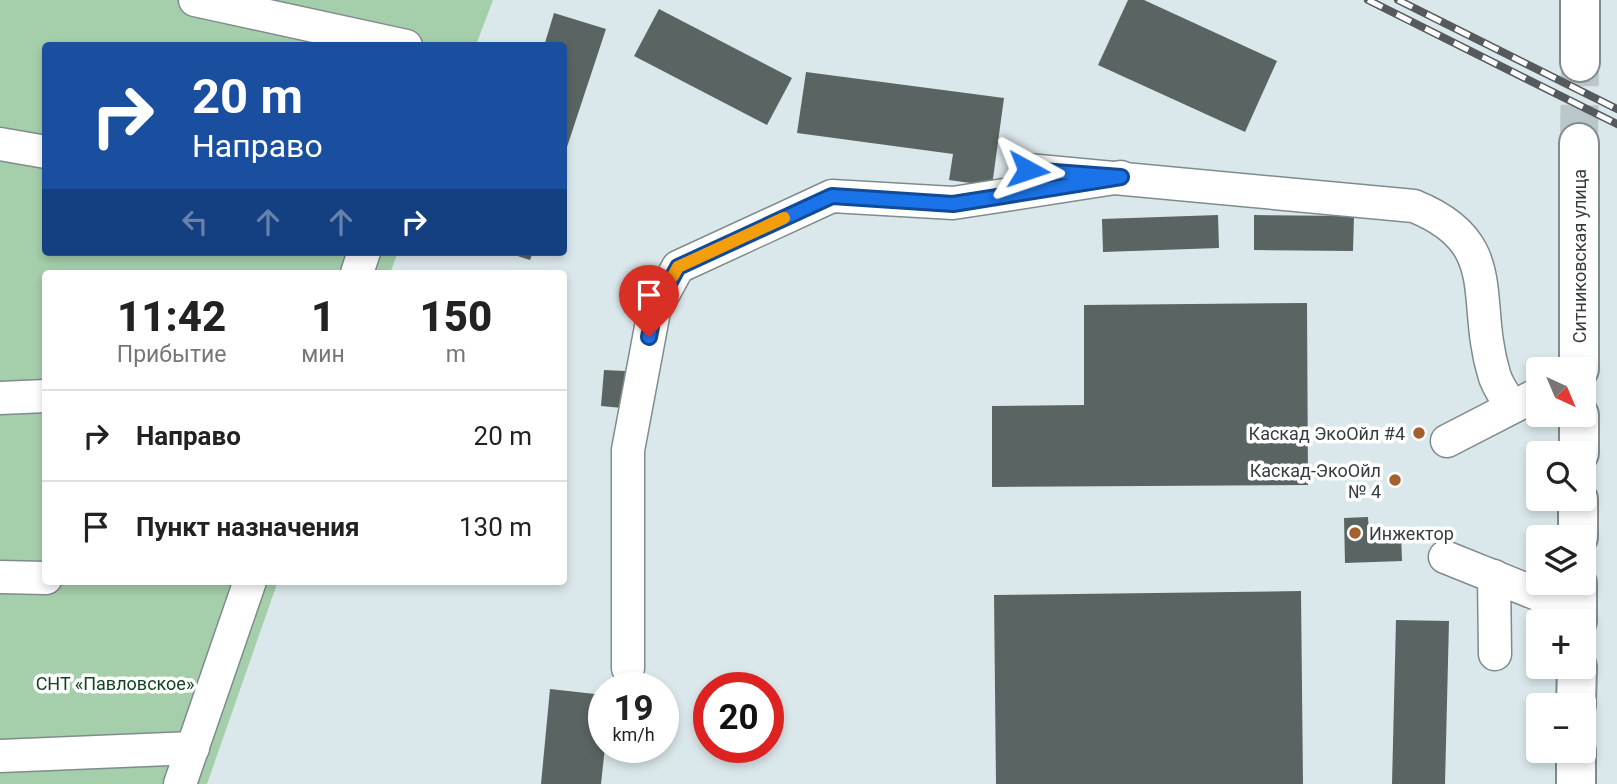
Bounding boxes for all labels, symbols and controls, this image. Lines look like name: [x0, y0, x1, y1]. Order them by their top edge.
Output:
text: 20 m: [192, 68, 303, 125]
icon: right: [77, 70, 168, 161]
text: Направо: [192, 127, 323, 165]
position arrow: [991, 133, 1065, 207]
street label: Ситниковская улица: [1569, 169, 1590, 343]
icon: left: [176, 203, 214, 241]
icon: ahead: [249, 203, 287, 241]
icon: ahead: [322, 203, 360, 241]
icon: right: [395, 203, 433, 241]
pin: [619, 265, 679, 337]
icon: arrive: [630, 276, 668, 314]
text: 11:42: [117, 292, 226, 341]
text: 1: [311, 292, 335, 341]
text: 150: [420, 292, 492, 341]
text: Прибытие: [117, 341, 226, 368]
text: мин: [301, 341, 345, 368]
text: m: [446, 341, 466, 368]
north arrow: [1526, 357, 1596, 427]
map controls: [1526, 357, 1596, 763]
icon: right: [77, 417, 115, 455]
text: Направо: [136, 421, 241, 451]
text: 20 m: [474, 421, 532, 451]
place label: Каскад ЭкоОйл #4: [1249, 423, 1405, 444]
marker: Каскад ЭкоОйл #4: [1411, 425, 1427, 441]
button: search: [1526, 441, 1596, 511]
place label: Каскад-ЭкоОйл № 4: [1250, 460, 1381, 502]
marker: Каскад-ЭкоОйл № 4: [1387, 472, 1403, 488]
icon: arrive: [77, 508, 115, 546]
text: Пункт назначения: [136, 512, 360, 542]
text: 130 m: [459, 512, 532, 542]
place label: Инжектор: [1369, 523, 1454, 544]
marker: Инжектор: [1347, 525, 1363, 541]
button: layers: [1526, 525, 1596, 595]
button: +: [1526, 609, 1596, 679]
speed limit sign: 20: [693, 672, 784, 763]
park label: СНТ «Павловское»: [36, 673, 194, 694]
text: 19: [613, 688, 654, 729]
button: −: [1526, 693, 1596, 763]
text: km/h: [612, 724, 655, 745]

